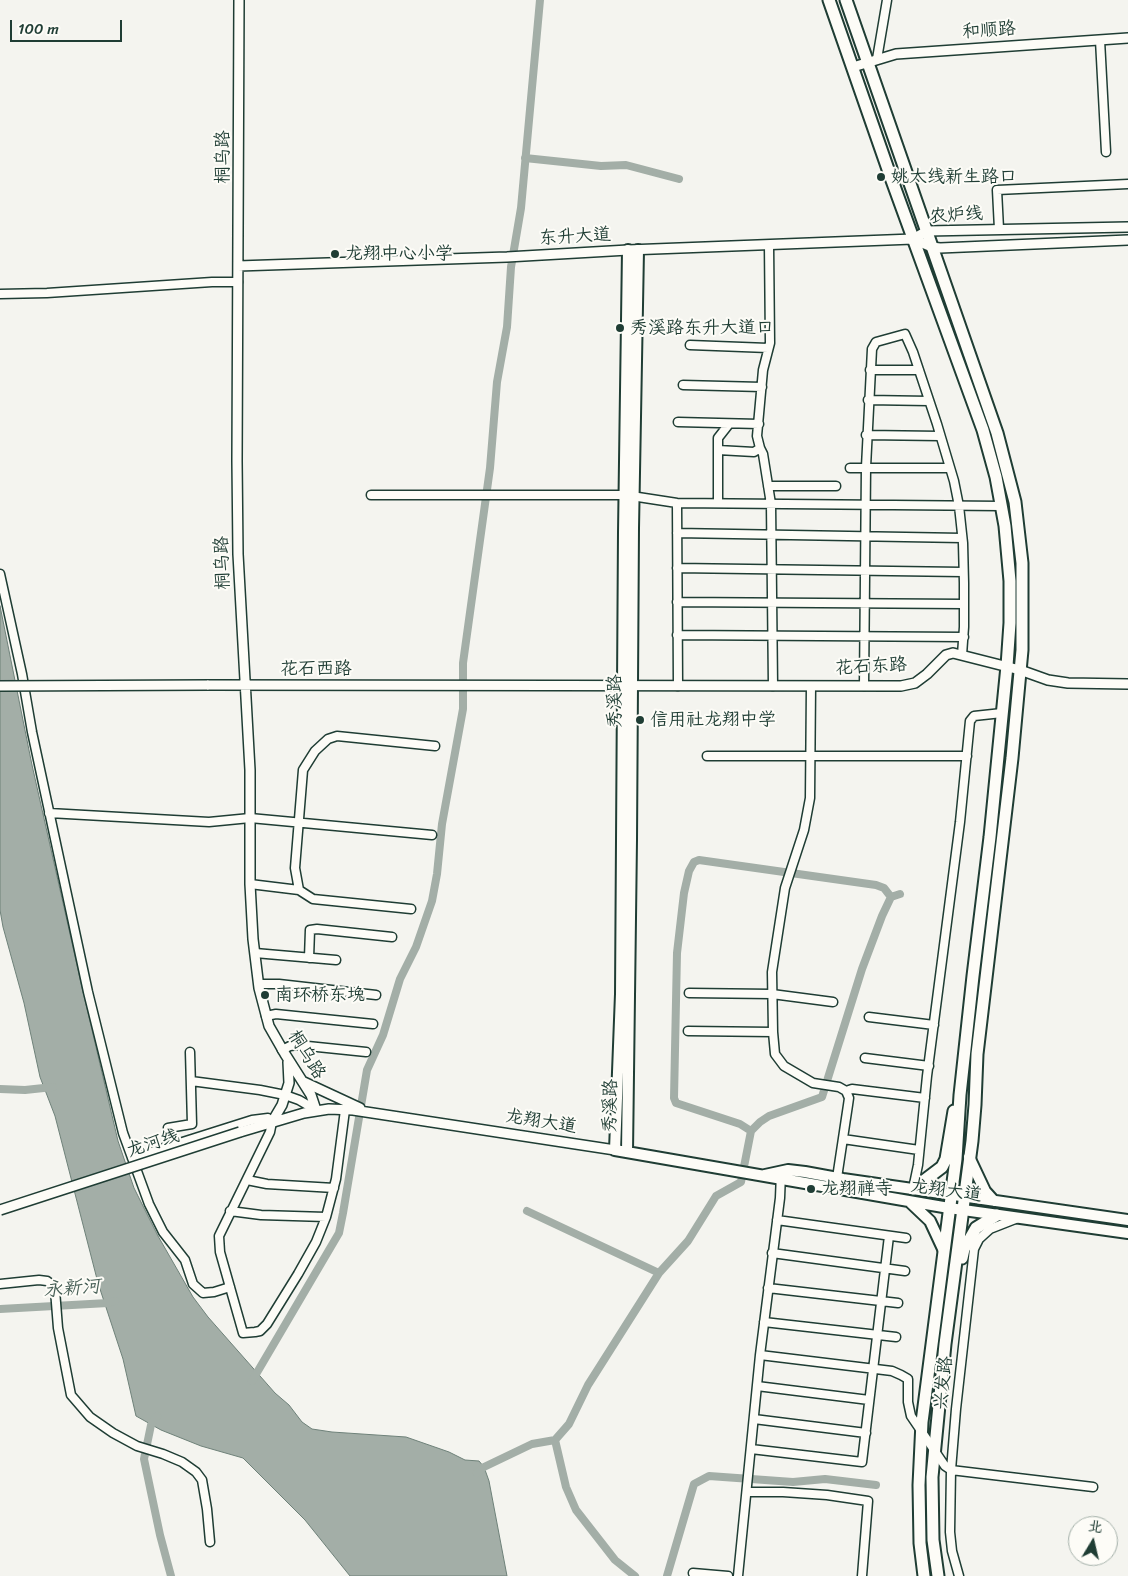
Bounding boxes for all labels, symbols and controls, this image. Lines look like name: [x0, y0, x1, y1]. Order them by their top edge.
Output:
scale bar: [12, 10, 125, 42]
text: 100 m: [18, 16, 59, 42]
street label: 和顺路: [961, 18, 1017, 44]
street label: 桐乌路: [212, 130, 234, 184]
place label: 姚太线新生路口: [891, 166, 1017, 188]
marker: 姚太线新生路口: [875, 171, 887, 183]
street label: 农炉线: [928, 203, 984, 229]
street label: 东升大道: [538, 224, 612, 250]
place label: 龙翔中心小学: [345, 243, 453, 265]
marker: 龙翔中心小学: [329, 248, 341, 260]
place label: 秀溪路东升大道口: [630, 317, 774, 339]
marker: 秀溪路东升大道口: [614, 322, 626, 334]
street label: 桐乌路: [211, 536, 235, 590]
street label: 花石东路: [834, 654, 908, 680]
street label: 花石西路: [280, 658, 352, 680]
street label: 秀溪路: [604, 674, 626, 728]
place label: 信用社龙翔中学: [650, 709, 776, 731]
marker: 信用社龙翔中学: [634, 714, 646, 726]
place label: 南环桥东堍: [275, 984, 365, 1006]
marker: 南环桥东堍: [259, 989, 271, 1001]
street label: 桐乌路: [283, 1026, 329, 1084]
street label: 秀溪路: [600, 1079, 622, 1133]
street label: 龙翔大道: [504, 1106, 578, 1138]
street label: 龙河线: [124, 1125, 182, 1163]
street label: 龙翔大道: [909, 1175, 983, 1207]
place label: 龙翔禅寺: [821, 1178, 893, 1200]
marker: 龙翔禅寺: [805, 1183, 817, 1195]
water label: 永新河: [43, 1276, 101, 1302]
street label: 兴发路: [930, 1355, 958, 1411]
text: 北: [1086, 1513, 1104, 1540]
north arrow: [1068, 1516, 1118, 1566]

